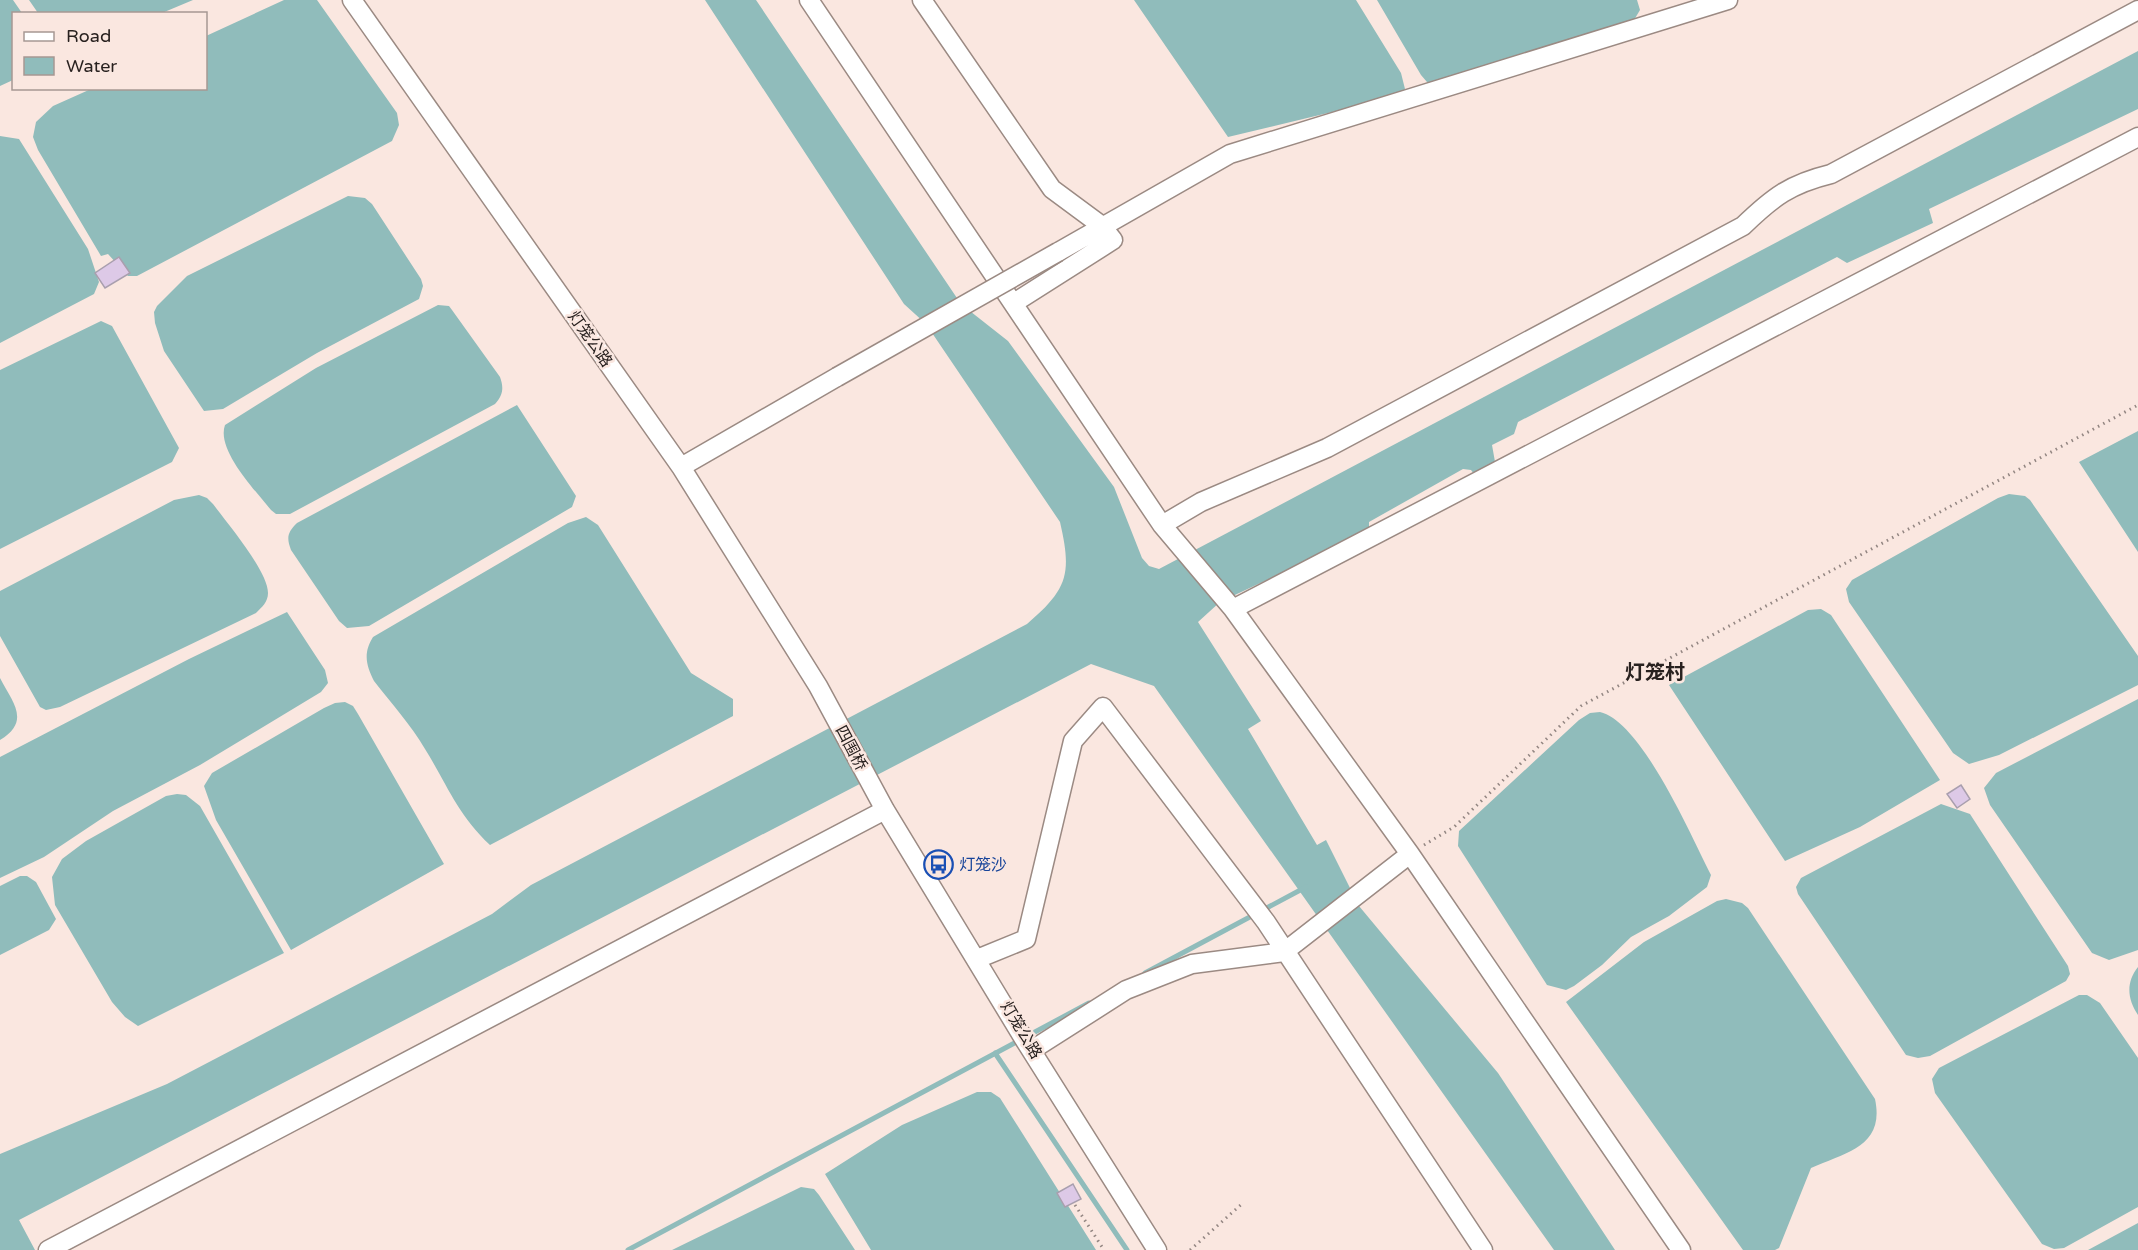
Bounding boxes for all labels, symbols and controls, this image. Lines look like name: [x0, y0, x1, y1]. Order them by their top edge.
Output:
legend: [12, 12, 207, 90]
text: Road: [66, 25, 111, 47]
text: Water: [66, 55, 117, 77]
street label: 灯笼公路: [563, 307, 617, 371]
district label: 灯笼村: [1625, 661, 1685, 685]
street label: 四围桥: [831, 722, 871, 774]
bus stop icon: 灯笼沙: [922, 849, 954, 881]
place label: 灯笼沙: [959, 855, 1007, 875]
street label: 灯笼公路: [996, 997, 1046, 1063]

